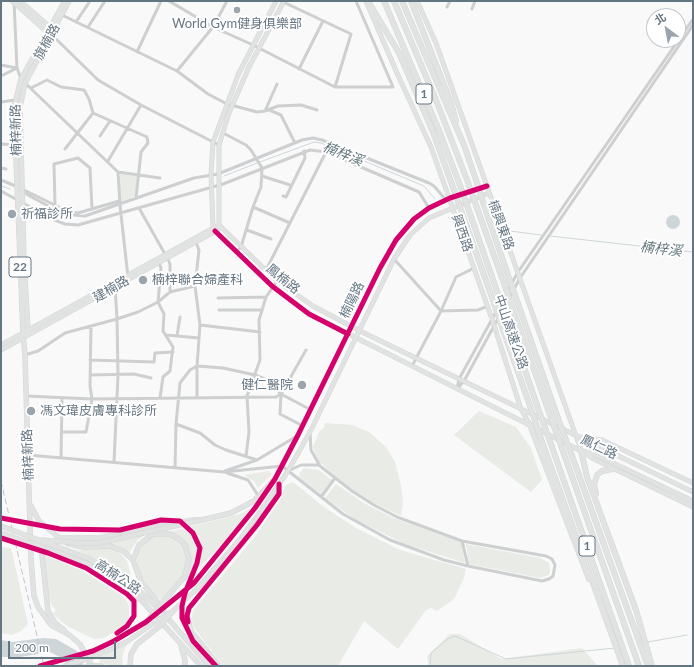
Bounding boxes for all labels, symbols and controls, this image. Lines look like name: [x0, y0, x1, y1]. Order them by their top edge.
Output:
marker: World Gym健身俱樂部: [232, 5, 242, 15]
north arrow: [646, 8, 686, 48]
text: 北: [652, 10, 668, 27]
place label: World Gym健身俱樂部: [172, 16, 302, 32]
street label: 旗楠路: [31, 21, 63, 63]
road number: 1: [416, 84, 432, 104]
street label: 楠梓新路: [8, 104, 24, 156]
water label: 楠梓溪: [320, 138, 366, 170]
street label: 楠興東路: [485, 198, 517, 252]
place label: 祈福診所: [21, 206, 73, 222]
marker: 祈福診所: [6, 208, 18, 220]
street label: 興西路: [448, 212, 476, 254]
water label: 楠梓溪: [639, 238, 683, 260]
road number: 22: [9, 257, 31, 277]
street label: 鳳楠路: [263, 261, 303, 297]
street label: 建楠路: [90, 272, 132, 306]
place label: 楠梓聯合婦產科: [152, 272, 243, 288]
marker: 楠梓聯合婦產科: [137, 274, 149, 286]
street label: 楠陽路: [336, 279, 368, 321]
street label: 中山高速公路: [491, 293, 531, 371]
place label: 健仁醫院: [241, 377, 293, 393]
marker: 健仁醫院: [296, 379, 308, 391]
place label: 馮文瑋皮膚專科診所: [40, 403, 157, 419]
marker: 馮文瑋皮膚專科診所: [25, 405, 37, 417]
street label: 楠梓新路: [19, 429, 37, 481]
street label: 鳳仁路: [578, 431, 620, 463]
road number: 1: [579, 536, 595, 556]
street label: 高楠公路: [92, 556, 144, 598]
scale bar: [10, 633, 118, 659]
text: 200 m: [15, 640, 49, 655]

